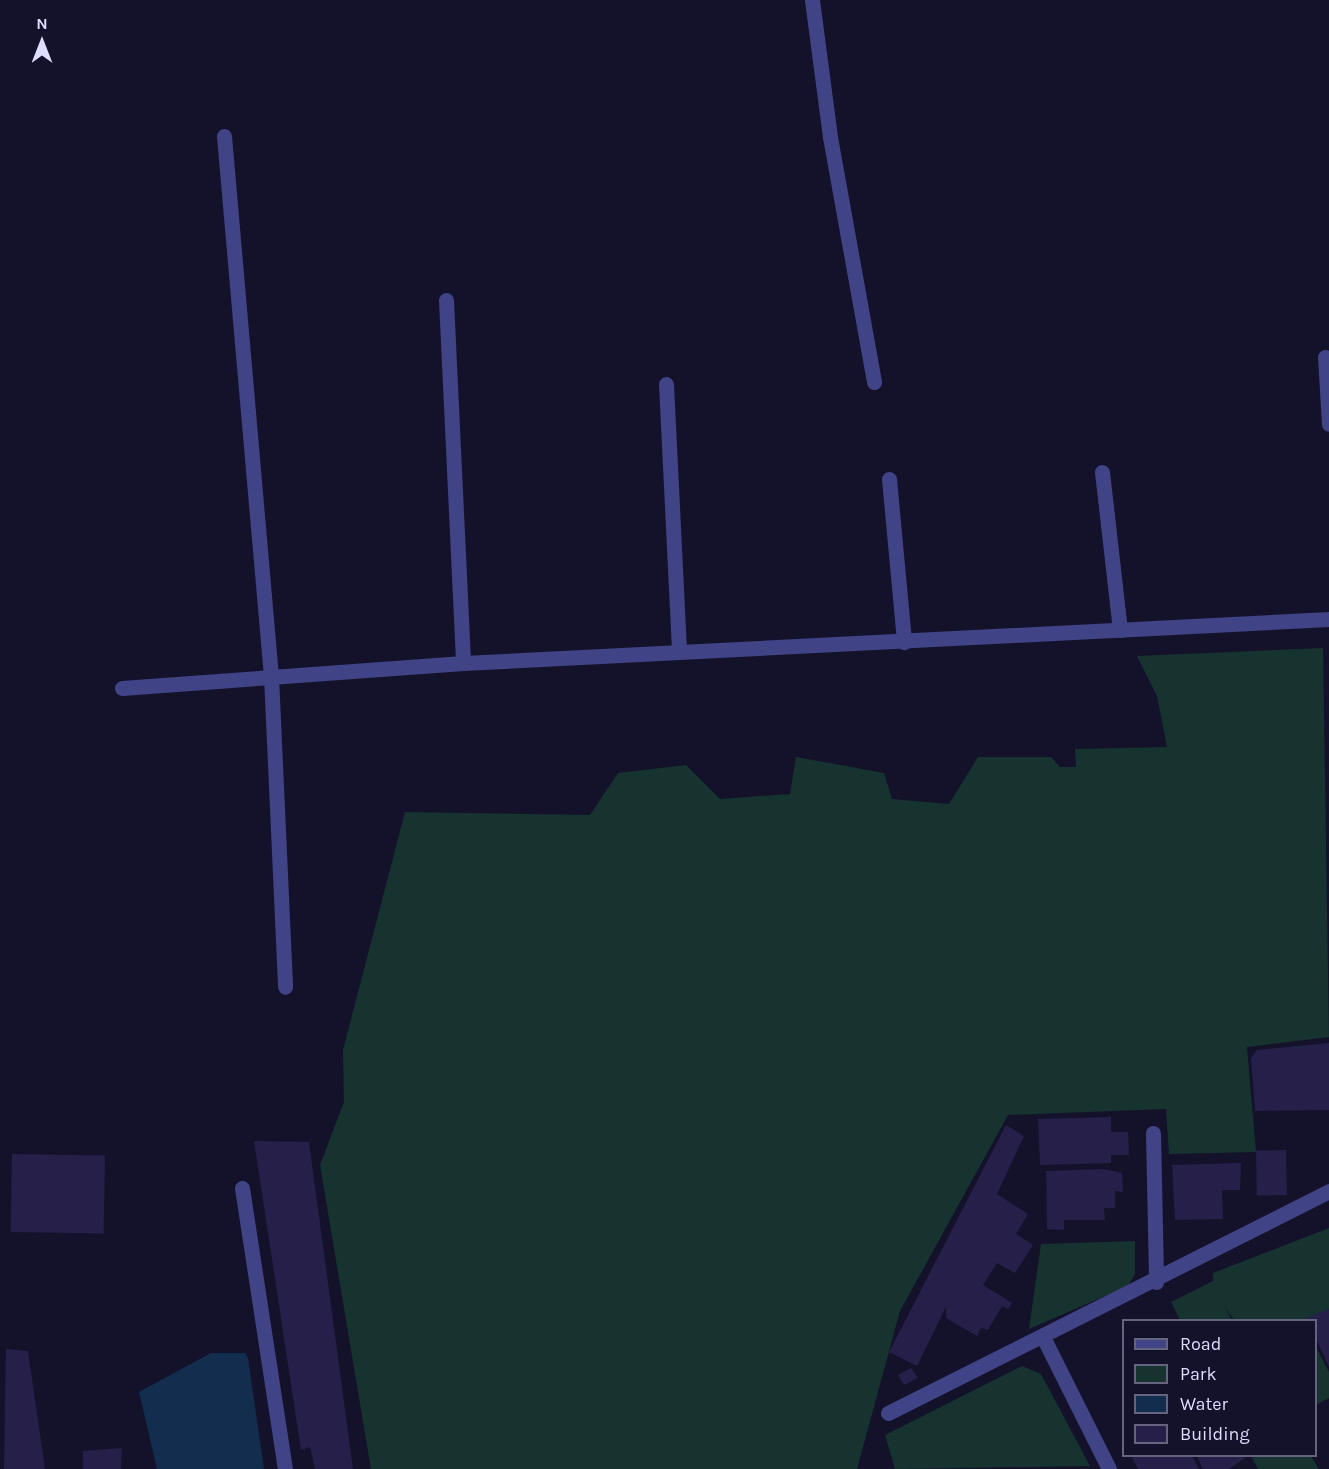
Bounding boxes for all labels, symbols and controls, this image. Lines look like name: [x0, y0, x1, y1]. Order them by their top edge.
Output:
north arrow: [12, 12, 72, 72]
text: N: [36, 14, 48, 33]
legend: [1122, 1319, 1317, 1457]
text: Road: [1180, 1333, 1221, 1355]
text: Park: [1180, 1363, 1217, 1385]
text: Water: [1180, 1393, 1228, 1415]
text: Building: [1180, 1423, 1250, 1445]

